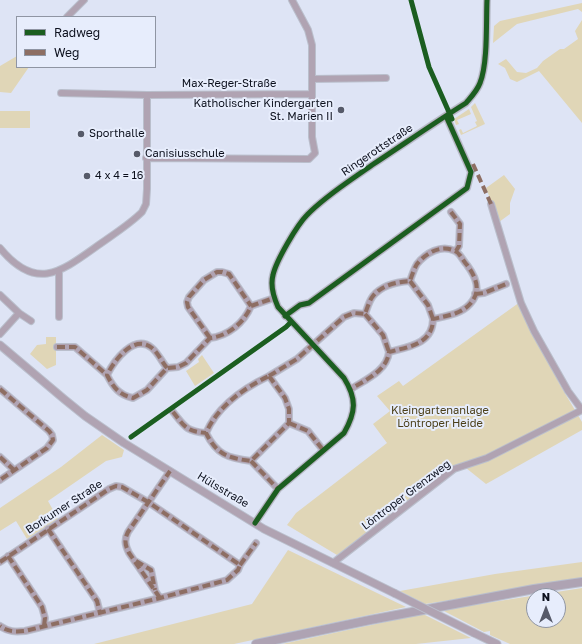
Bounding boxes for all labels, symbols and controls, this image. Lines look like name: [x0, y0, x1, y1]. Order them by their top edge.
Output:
legend: [16, 16, 156, 68]
text: Radweg: [54, 25, 100, 40]
text: Weg: [54, 45, 79, 60]
street label: Max-Reger-Straße: [182, 77, 276, 91]
place label: Katholischer Kindergarten St. Marien II: [194, 97, 333, 123]
marker: Katholischer Kindergarten St. Marien II: [336, 105, 346, 115]
street label: Ringerottstraße: [339, 121, 415, 179]
place label: Sporthalle: [89, 127, 145, 141]
marker: Sporthalle: [76, 129, 86, 139]
place label: Canisiusschule: [145, 147, 225, 161]
marker: Canisiusschule: [132, 149, 142, 159]
place label: 4 x 4 = 16: [95, 169, 144, 183]
marker: 4 x 4 = 16: [82, 171, 92, 181]
park label: Kleingartenanlage Löntroper Heide: [391, 404, 489, 430]
street label: Löntroper Grenzweg: [359, 457, 453, 533]
street label: Hülsstraße: [195, 469, 251, 511]
street label: Borkumer Straße: [23, 477, 105, 537]
north arrow: [526, 588, 566, 628]
text: N: [542, 590, 550, 603]

